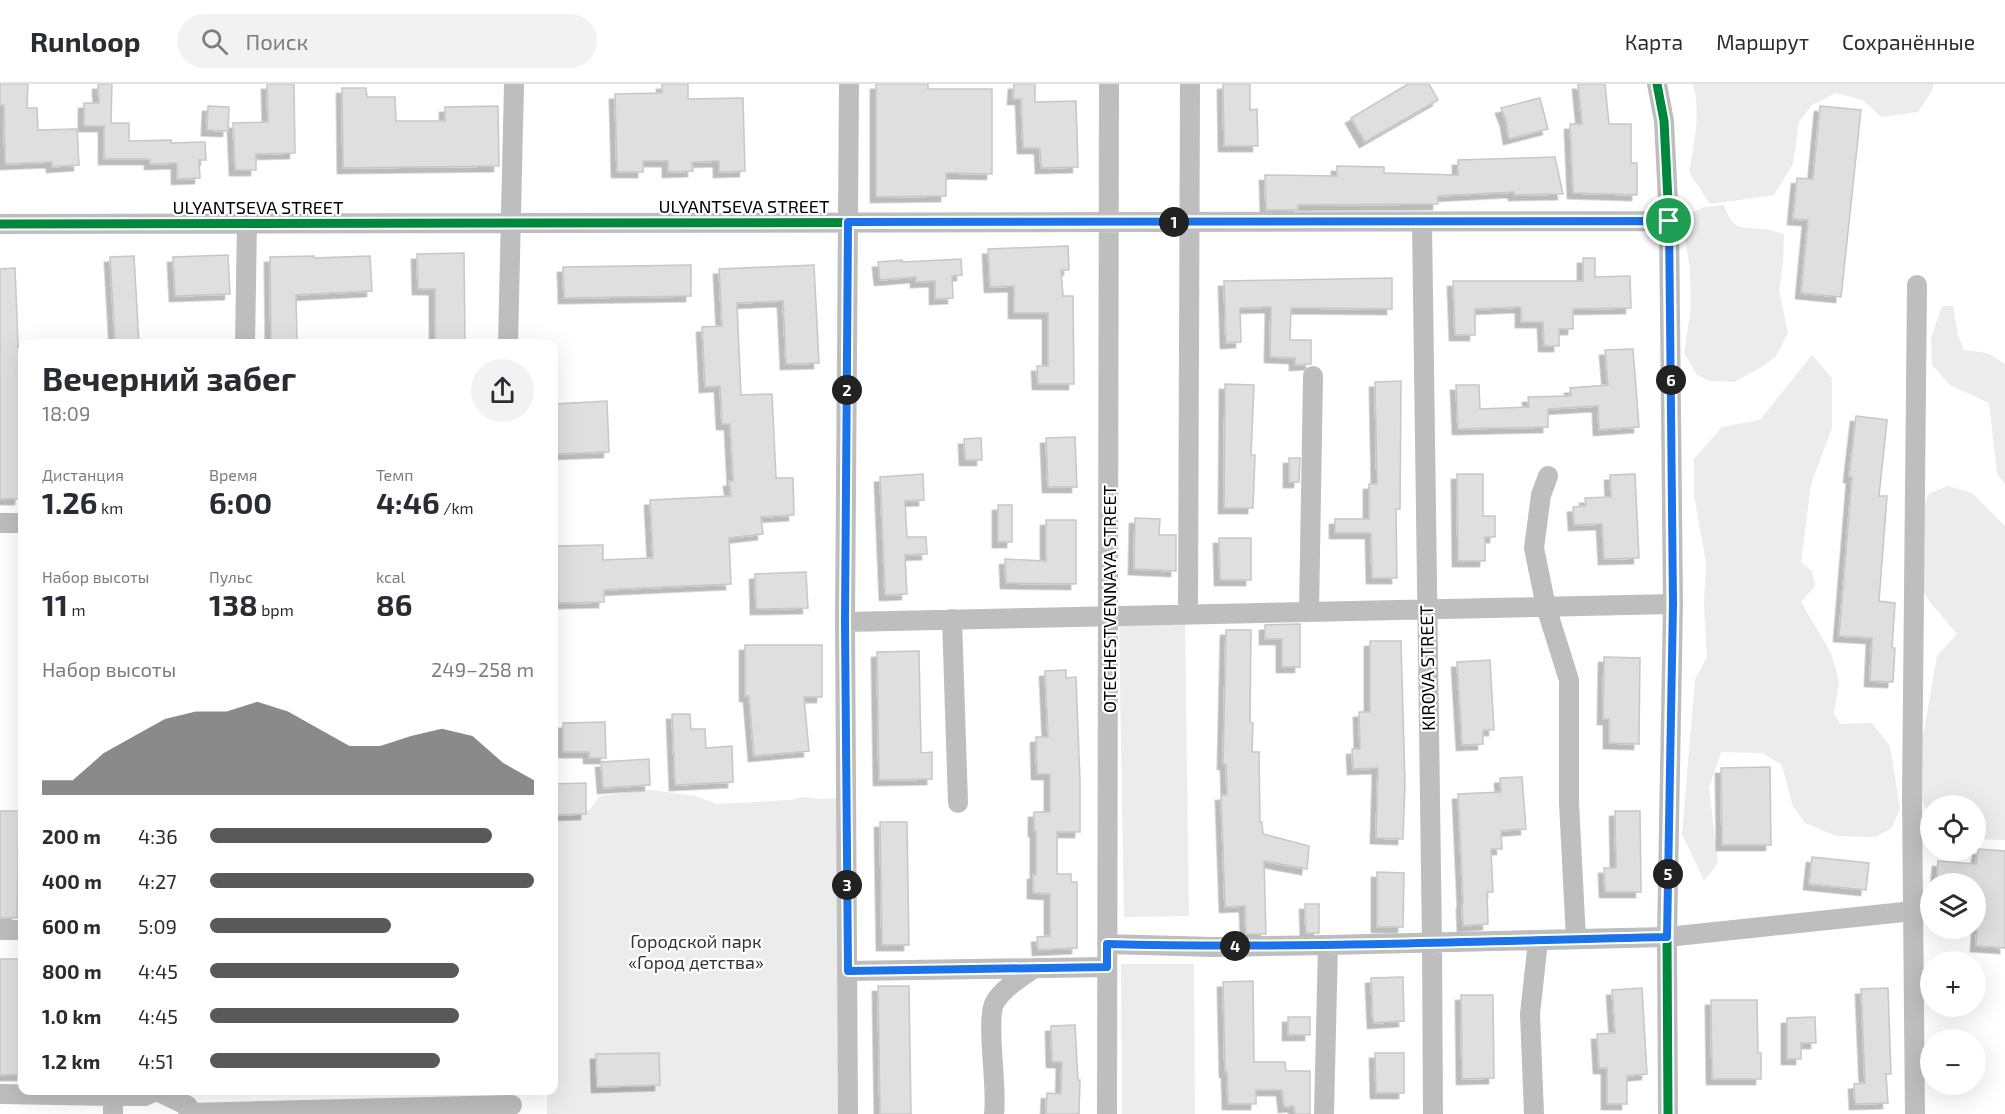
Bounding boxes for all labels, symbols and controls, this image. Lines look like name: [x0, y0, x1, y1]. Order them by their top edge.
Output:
search box: [177, 14, 597, 68]
text: Runloop: [30, 24, 141, 58]
icon: search: [198, 25, 231, 58]
text: Поиск: [246, 28, 308, 54]
text: Карта: [1625, 29, 1683, 54]
text: Маршрут: [1716, 29, 1809, 54]
text: Сохранённые: [1842, 29, 1975, 54]
street label: ULYANTSEVA STREET: [659, 195, 830, 217]
pin: [1643, 195, 1694, 246]
street label: ULYANTSEVA STREET: [173, 196, 344, 218]
icon: arrive: [1652, 204, 1685, 237]
pin: 1: [1159, 207, 1189, 237]
text: 1: [1171, 212, 1177, 231]
text: Вечерний забег: [42, 358, 296, 398]
button: share: [471, 359, 534, 422]
pin: 6: [1656, 365, 1686, 395]
text: 6: [1666, 370, 1676, 389]
pin: 2: [832, 375, 862, 405]
text: 2: [842, 380, 852, 399]
text: 18:09: [42, 401, 90, 425]
text: Дистанция: [42, 465, 124, 484]
text: Время: [209, 465, 258, 484]
text: Темп: [376, 465, 413, 484]
text: 1.26: [42, 484, 97, 520]
text: 6:00: [209, 484, 272, 520]
text: 4:46: [376, 484, 440, 520]
street label: OTECHESTVENNAYA STREET: [1098, 484, 1120, 713]
text: km: [97, 498, 123, 517]
text: /km: [440, 498, 474, 517]
text: Набор высоты: [42, 567, 149, 586]
text: Пульс: [209, 567, 253, 586]
text: kcal: [376, 567, 405, 586]
text: 11: [42, 586, 68, 622]
text: 138: [209, 586, 258, 622]
text: 86: [376, 586, 412, 622]
text: m: [68, 600, 86, 619]
text: bpm: [258, 600, 294, 619]
street label: KIROVA STREET: [1415, 604, 1439, 731]
text: Набор высоты: [42, 657, 176, 681]
text: 249–258 m: [431, 657, 534, 681]
map controls: [1920, 795, 1986, 1095]
button: locate: [1920, 795, 1986, 861]
text: 200 m: [42, 824, 101, 848]
text: 4:36: [138, 824, 178, 848]
pin: 5: [1653, 859, 1683, 889]
text: 5: [1664, 864, 1672, 883]
text: 400 m: [42, 869, 102, 893]
text: 4:27: [138, 869, 177, 893]
pin: 3: [832, 870, 862, 900]
button: layers: [1920, 873, 1986, 939]
text: 3: [842, 875, 852, 894]
text: 600 m: [42, 914, 101, 938]
text: 5:09: [138, 914, 177, 938]
park label: Городской парк «Город детства»: [628, 930, 764, 973]
pin: 4: [1220, 931, 1250, 961]
text: 4: [1230, 936, 1240, 955]
button: +: [1920, 951, 1986, 1017]
text: 800 m: [42, 959, 102, 983]
text: 4:45: [138, 959, 178, 983]
text: 1.0 km: [42, 1004, 101, 1028]
text: 4:45: [138, 1004, 178, 1028]
button: −: [1920, 1029, 1986, 1095]
text: 1.2 km: [42, 1049, 100, 1073]
text: 4:51: [138, 1049, 174, 1073]

